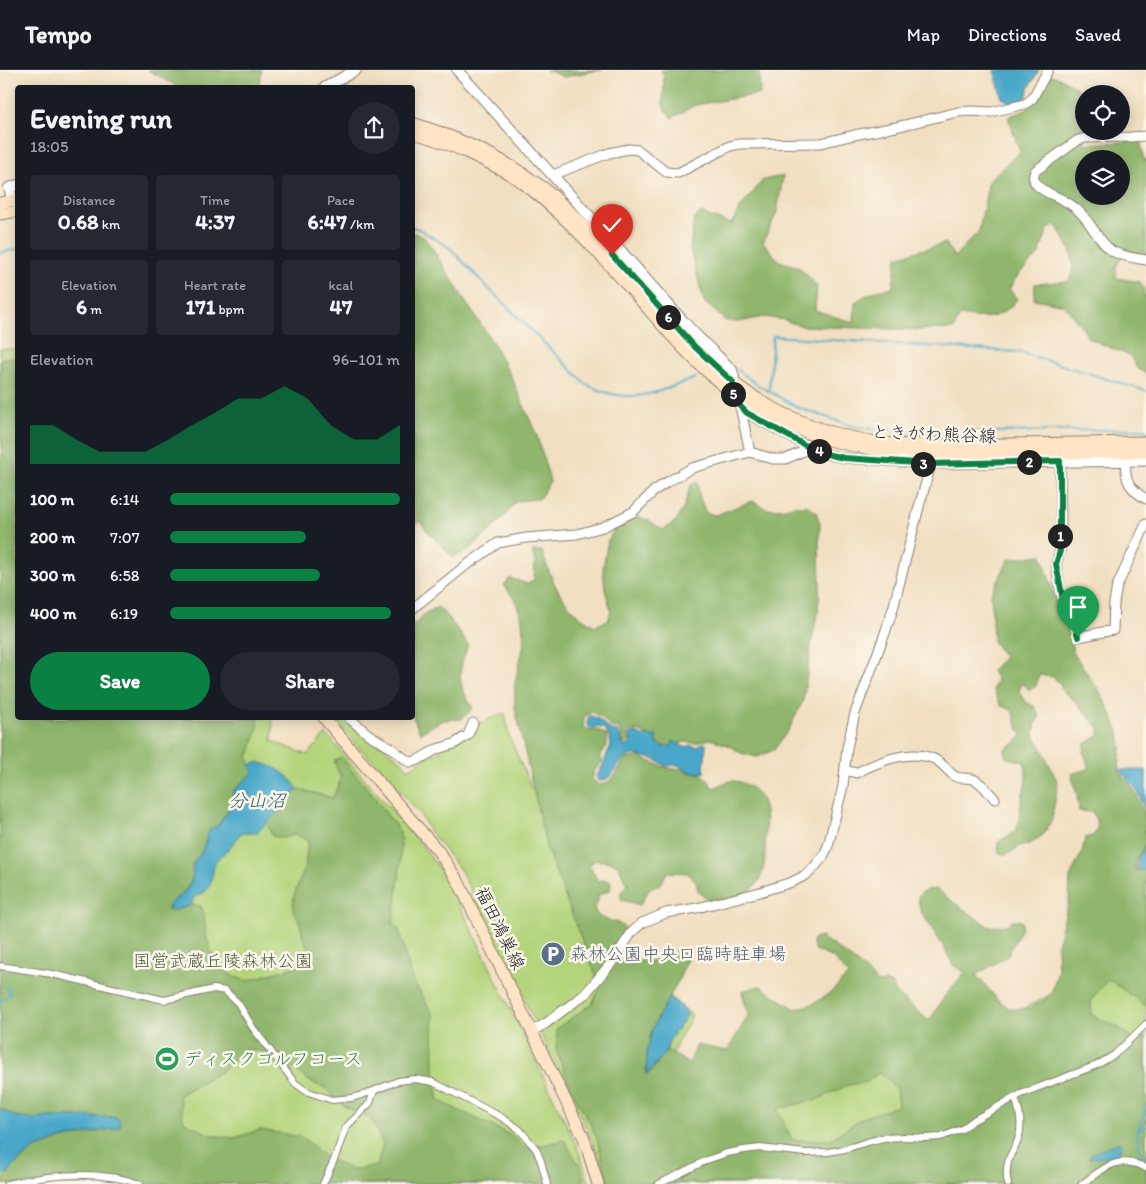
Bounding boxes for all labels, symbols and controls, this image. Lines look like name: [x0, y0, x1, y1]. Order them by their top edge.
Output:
text: Tempo: [25, 20, 92, 49]
text: Map: [907, 24, 940, 46]
text: Directions: [968, 24, 1047, 46]
text: Saved: [1075, 24, 1121, 46]
map controls: [1075, 85, 1130, 205]
button: locate: [1075, 85, 1130, 140]
text: Evening run: [30, 101, 172, 135]
button: share: [348, 102, 400, 154]
text: 18:05: [30, 137, 68, 156]
button: layers: [1075, 150, 1130, 205]
text: Distance: [63, 192, 115, 209]
text: Time: [200, 192, 230, 209]
text: Pace: [327, 192, 355, 209]
pin: [591, 204, 633, 255]
text: 0.68: [58, 209, 99, 234]
text: 4:37: [195, 209, 235, 234]
text: 6:47: [308, 209, 347, 234]
icon: check: [598, 211, 626, 239]
text: km: [99, 216, 120, 233]
text: /km: [347, 216, 374, 233]
text: Elevation: [61, 277, 117, 294]
text: Heart rate: [184, 277, 246, 294]
text: kcal: [329, 277, 353, 294]
text: 6: [76, 294, 87, 319]
text: 171: [185, 294, 215, 319]
text: 47: [329, 294, 353, 319]
text: m: [87, 301, 102, 318]
text: bpm: [215, 301, 245, 318]
pin: 6: [656, 304, 680, 330]
text: 6: [665, 309, 672, 326]
text: Elevation: [30, 350, 94, 369]
text: 96–101 m: [332, 350, 400, 369]
pin: 5: [720, 382, 746, 406]
text: 5: [730, 386, 737, 403]
street label: ときがわ熊谷線: [871, 421, 997, 447]
pin: 4: [806, 438, 832, 464]
text: 4: [815, 443, 824, 460]
pin: 2: [1016, 450, 1042, 474]
pin: 3: [910, 452, 936, 476]
text: 2: [1026, 454, 1033, 471]
text: 3: [920, 456, 927, 473]
text: 100 m: [30, 490, 74, 509]
text: 6:14: [110, 490, 139, 509]
pin: 1: [1048, 524, 1072, 548]
text: 200 m: [30, 528, 75, 547]
text: 7:07: [110, 528, 140, 547]
text: 1: [1057, 528, 1064, 545]
text: 300 m: [30, 566, 76, 585]
text: 6:58: [110, 566, 140, 585]
pin: [1057, 586, 1099, 637]
icon: arrive: [1064, 593, 1092, 621]
text: 400 m: [30, 604, 76, 623]
text: 6:19: [110, 604, 138, 623]
button: Save: [30, 652, 210, 710]
button: Share: [220, 652, 400, 710]
water label: 分山沼: [228, 789, 287, 812]
street label: 福田鴻巣線: [470, 883, 530, 973]
parking icon: 森林公園中央口臨時駐車場: [540, 941, 566, 967]
place label: 森林公園中央口臨時駐車場: [570, 943, 786, 965]
park label: 国営武蔵丘陵森林公園: [133, 950, 313, 972]
sports icon: ディスクゴルフコース: [154, 1046, 180, 1072]
place label: ディスクゴルフコース: [184, 1048, 362, 1070]

